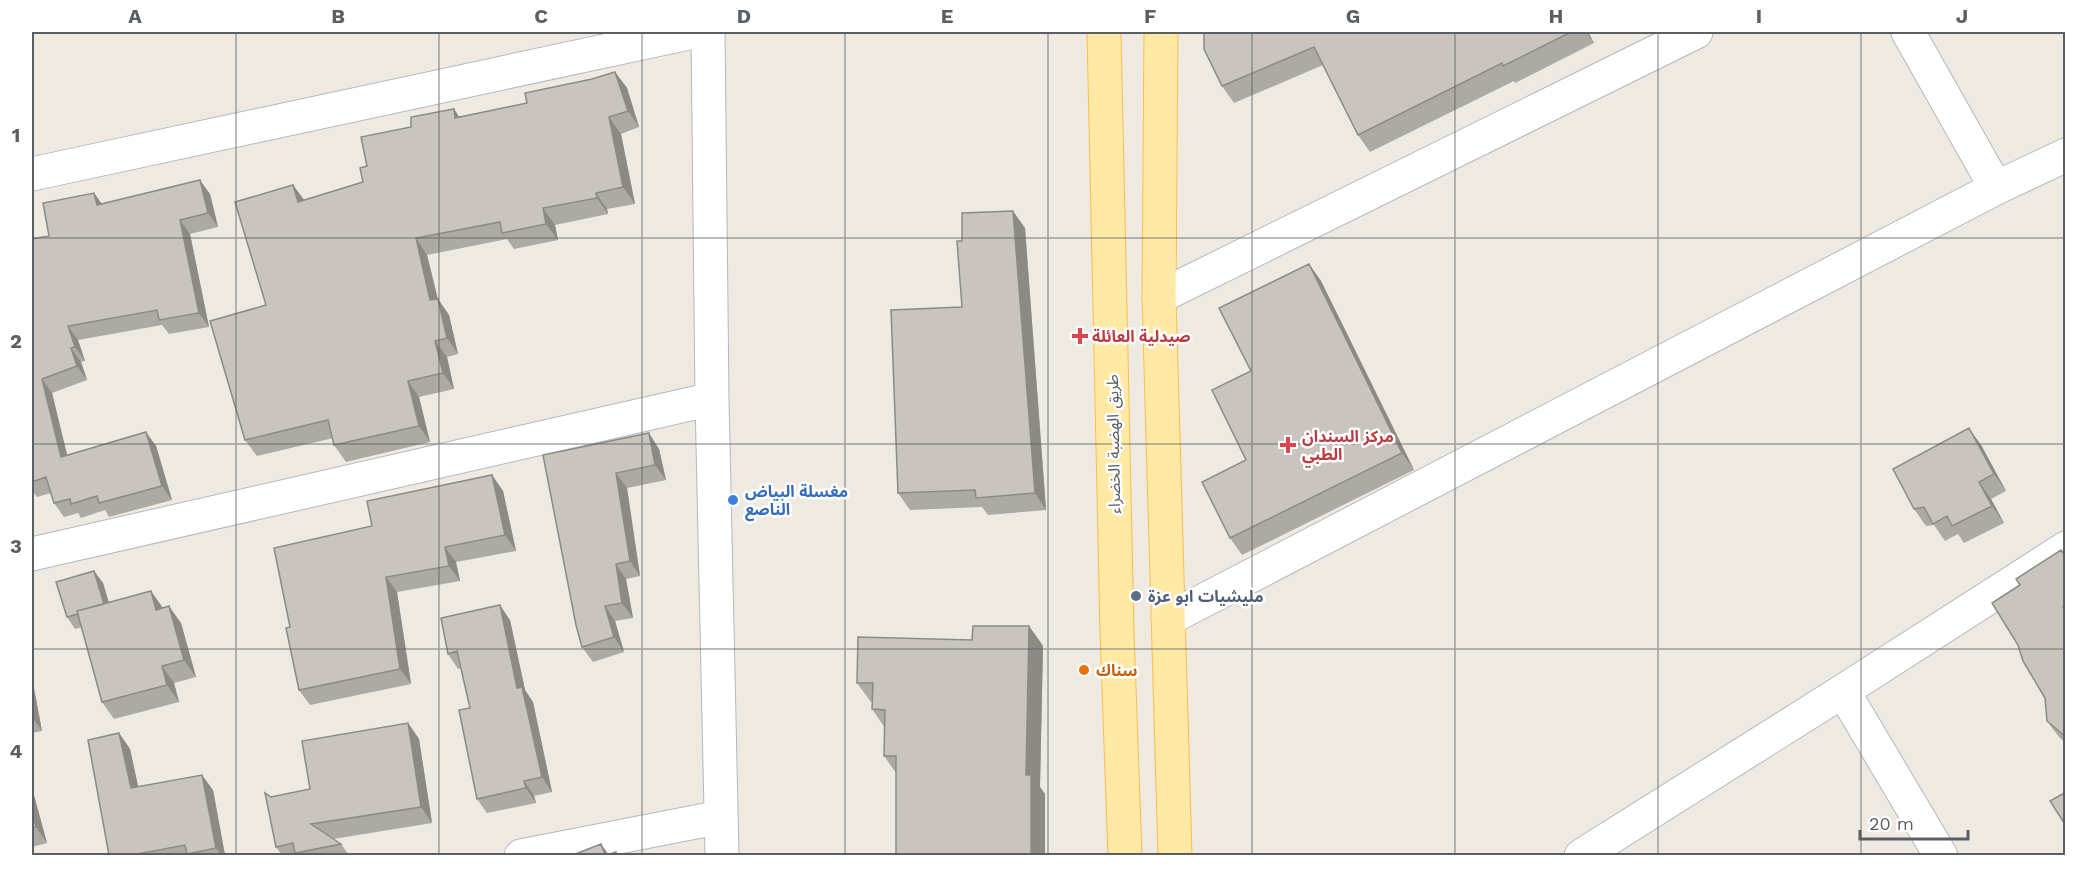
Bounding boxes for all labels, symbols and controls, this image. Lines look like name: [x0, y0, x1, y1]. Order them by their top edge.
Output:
text: A: [128, 4, 142, 28]
text: B: [331, 4, 345, 28]
text: C: [534, 4, 548, 28]
text: D: [737, 4, 751, 28]
text: E: [941, 4, 953, 28]
text: F: [1144, 4, 1156, 28]
text: G: [1346, 4, 1360, 28]
text: H: [1549, 4, 1563, 28]
text: I: [1756, 4, 1762, 28]
text: J: [1956, 4, 1968, 28]
text: 1: [12, 123, 20, 147]
place label: صيدلية العائلة: [1092, 327, 1191, 346]
text: 2: [10, 329, 22, 353]
marker: صيدلية العائلة: [1073, 329, 1087, 343]
street label: طريق الهضبة الخضراء: [1103, 374, 1125, 514]
place label: مركز السندان الطبي: [1302, 427, 1394, 468]
marker: مركز السندان الطبي: [1279, 436, 1297, 454]
place label: مغسلة البياض الناصع: [745, 482, 848, 522]
marker: مغسلة البياض الناصع: [726, 493, 740, 507]
text: 3: [10, 534, 22, 558]
place label: مليشيات ابو عزة: [1148, 587, 1264, 606]
marker: مليشيات ابو عزة: [1129, 589, 1143, 603]
place label: سناك: [1096, 661, 1137, 680]
marker: سناك: [1077, 663, 1091, 677]
text: 4: [10, 739, 23, 763]
scale bar: [1860, 803, 1968, 841]
text: 20 m: [1869, 813, 1914, 834]

